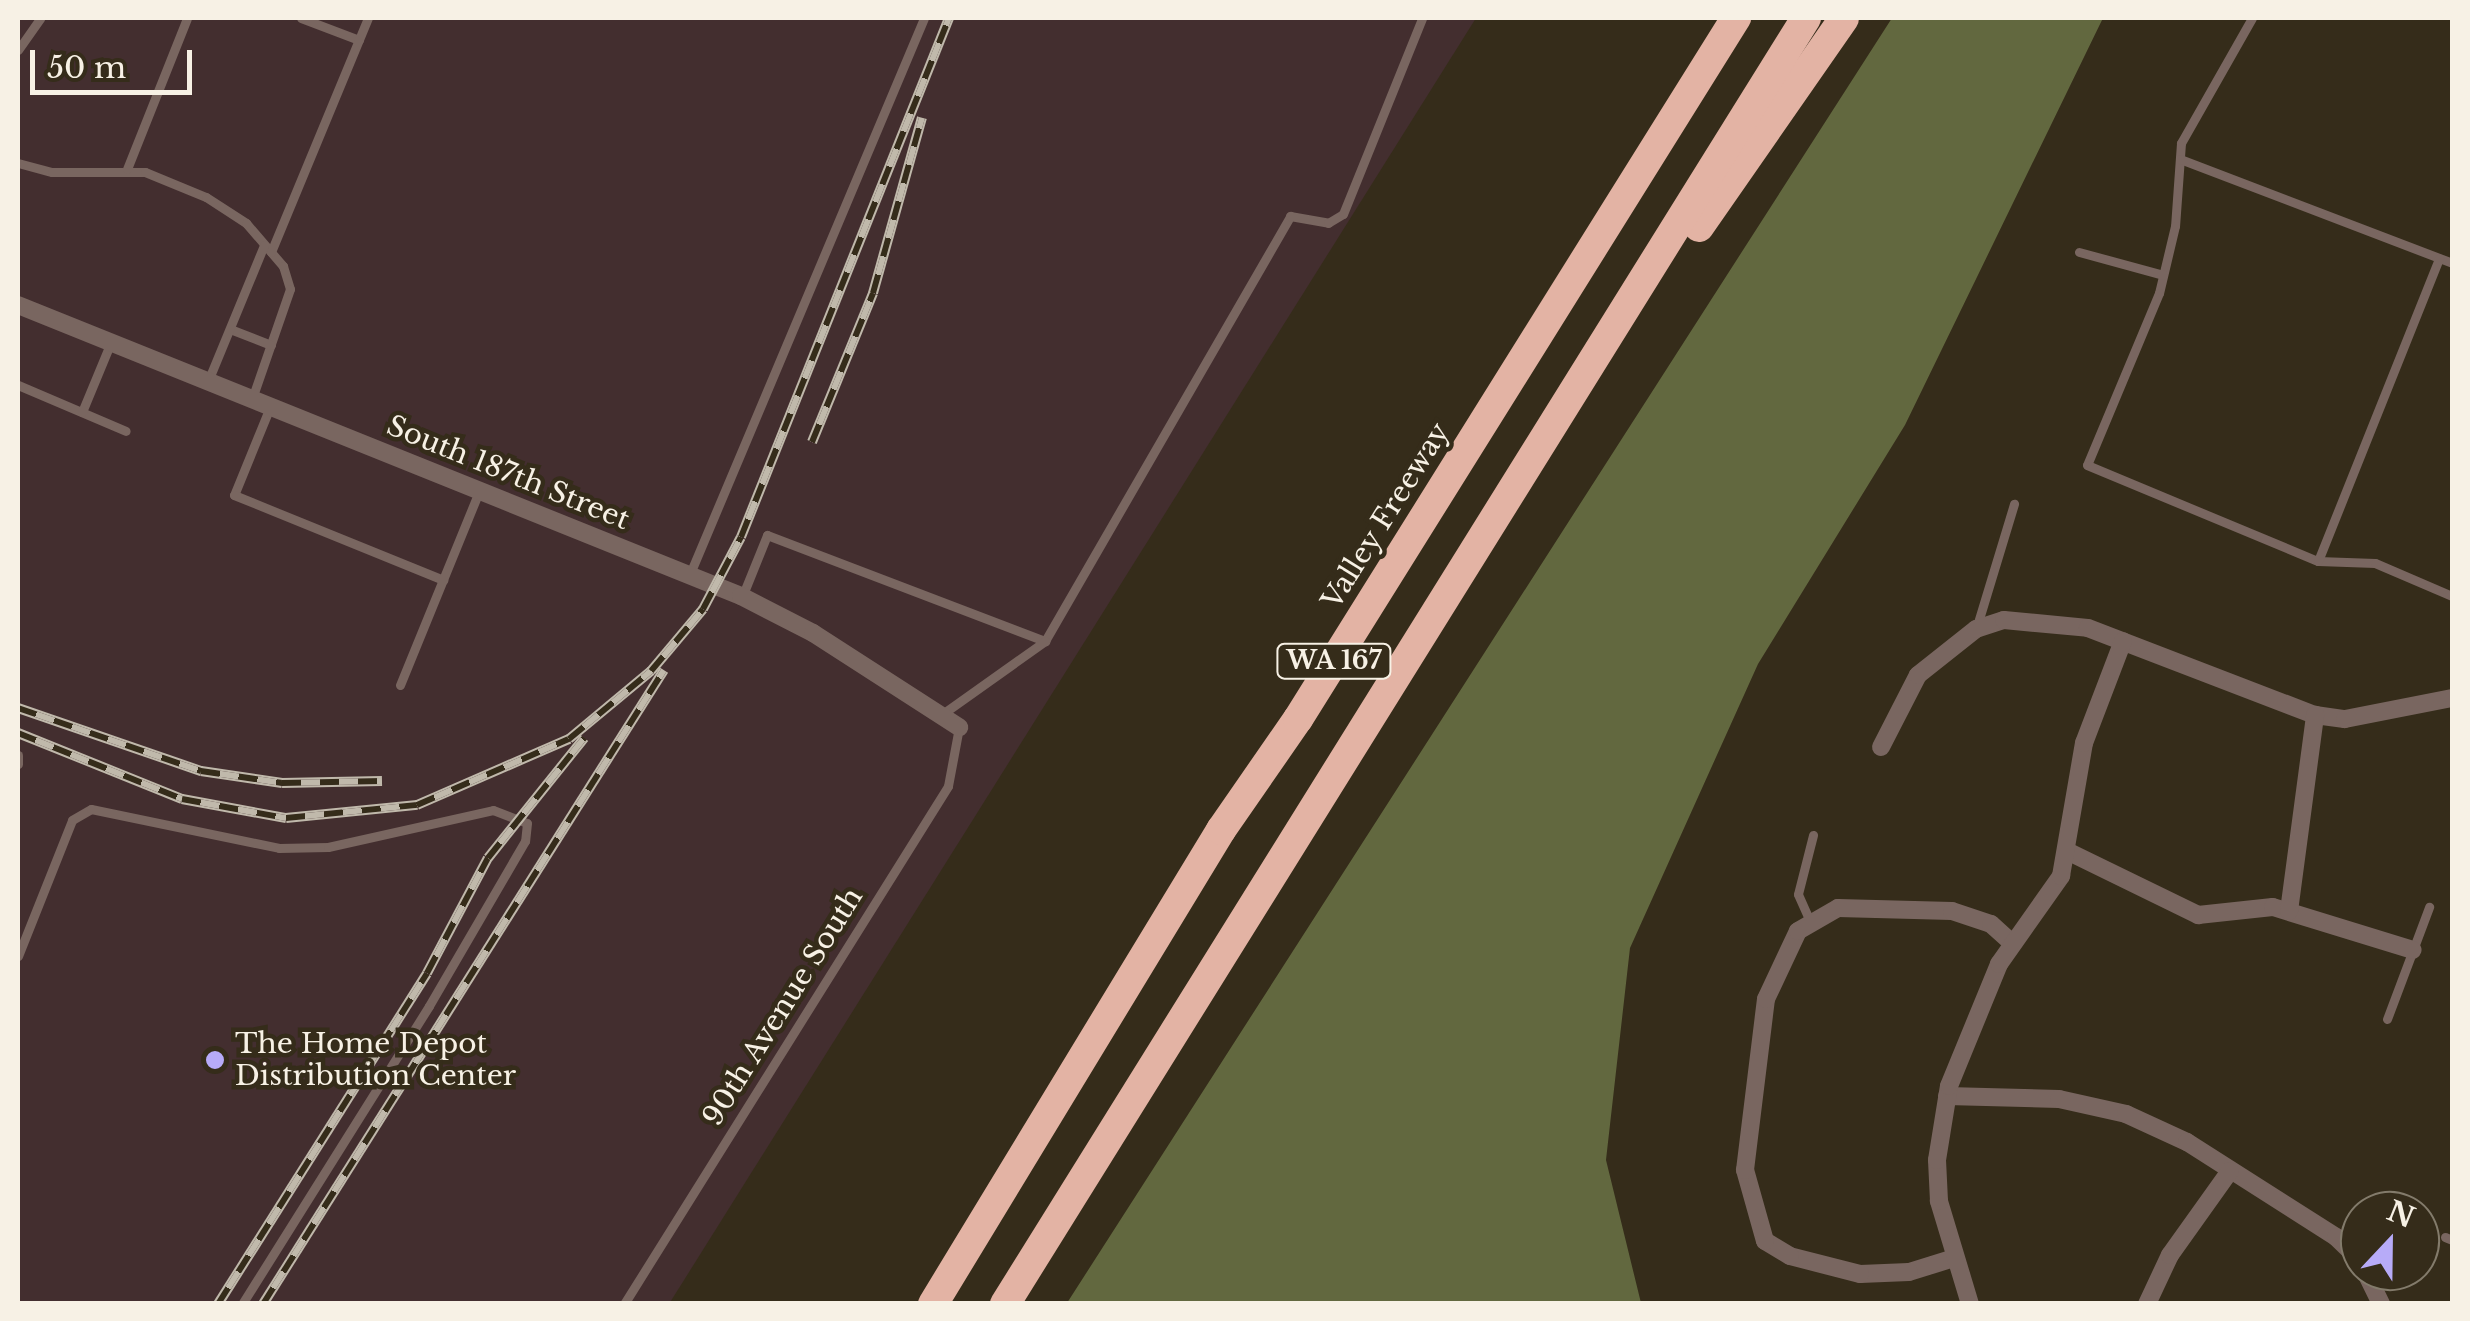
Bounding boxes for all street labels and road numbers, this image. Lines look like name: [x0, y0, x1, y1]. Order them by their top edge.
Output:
street label: South 187th Street: [382, 409, 634, 537]
street label: Valley Freeway: [1315, 416, 1457, 616]
road number: WA 167: [1274, 641, 1394, 681]
street label: 90th Avenue South: [696, 881, 870, 1133]

